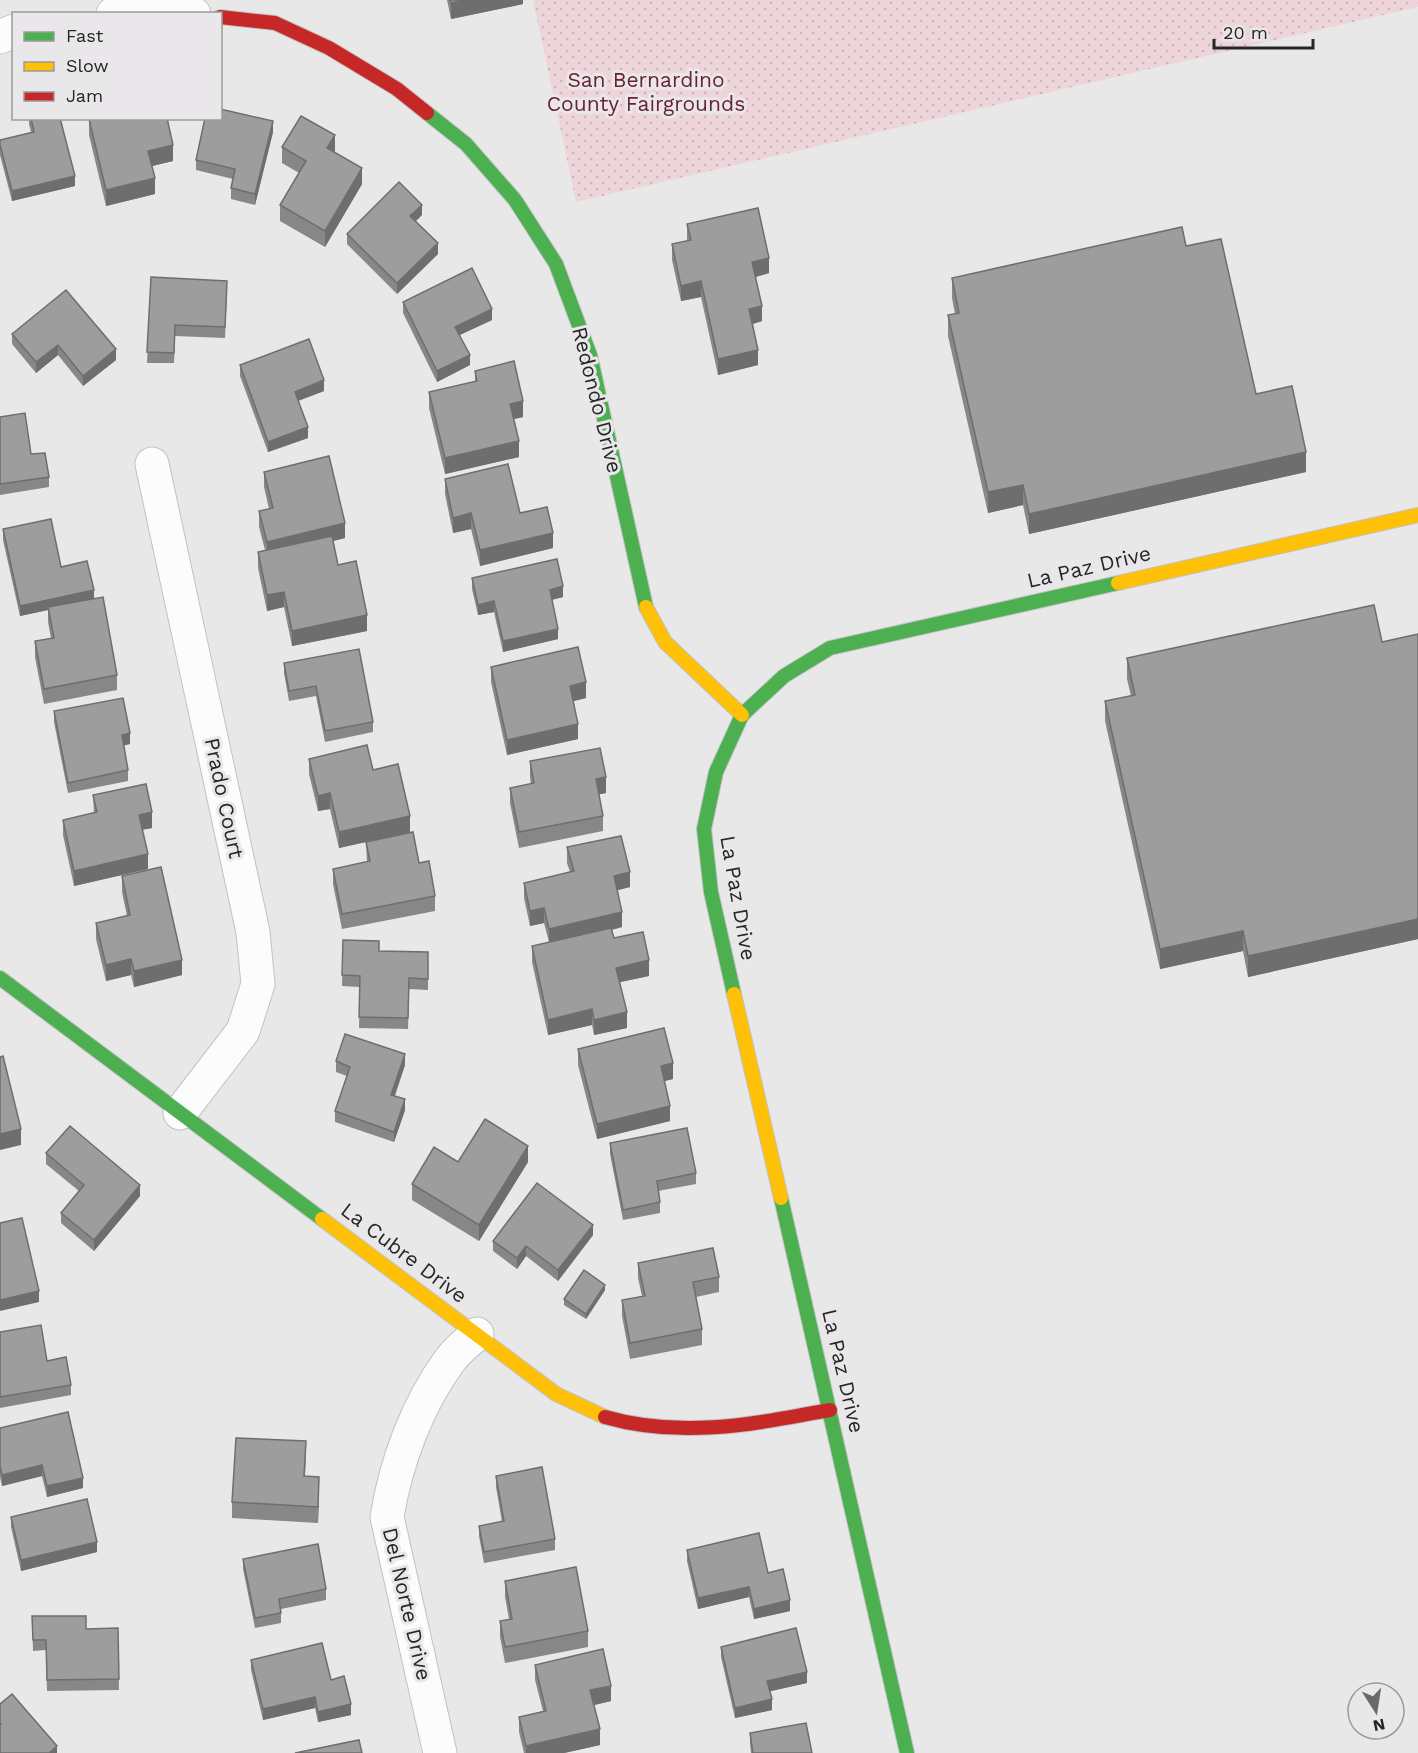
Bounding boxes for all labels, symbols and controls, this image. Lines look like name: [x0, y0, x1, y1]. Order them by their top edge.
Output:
legend: [12, 12, 222, 120]
scale bar: [1214, 12, 1313, 50]
text: 20 m: [1223, 22, 1268, 43]
text: Fast: [66, 25, 104, 46]
text: Slow: [66, 55, 109, 76]
park label: San Bernardino County Fairgrounds: [547, 67, 745, 116]
text: Jam: [66, 85, 103, 106]
street label: Redondo Drive: [567, 324, 628, 476]
street label: La Paz Drive: [1024, 540, 1153, 593]
street label: Prado Court: [200, 735, 250, 861]
street label: La Paz Drive: [715, 833, 762, 962]
street label: La Cubre Drive: [336, 1197, 472, 1308]
street label: La Paz Drive: [817, 1306, 870, 1435]
street label: Del Norte Drive: [378, 1525, 437, 1683]
north arrow: [1346, 1681, 1406, 1741]
text: N: [1371, 1715, 1387, 1736]

